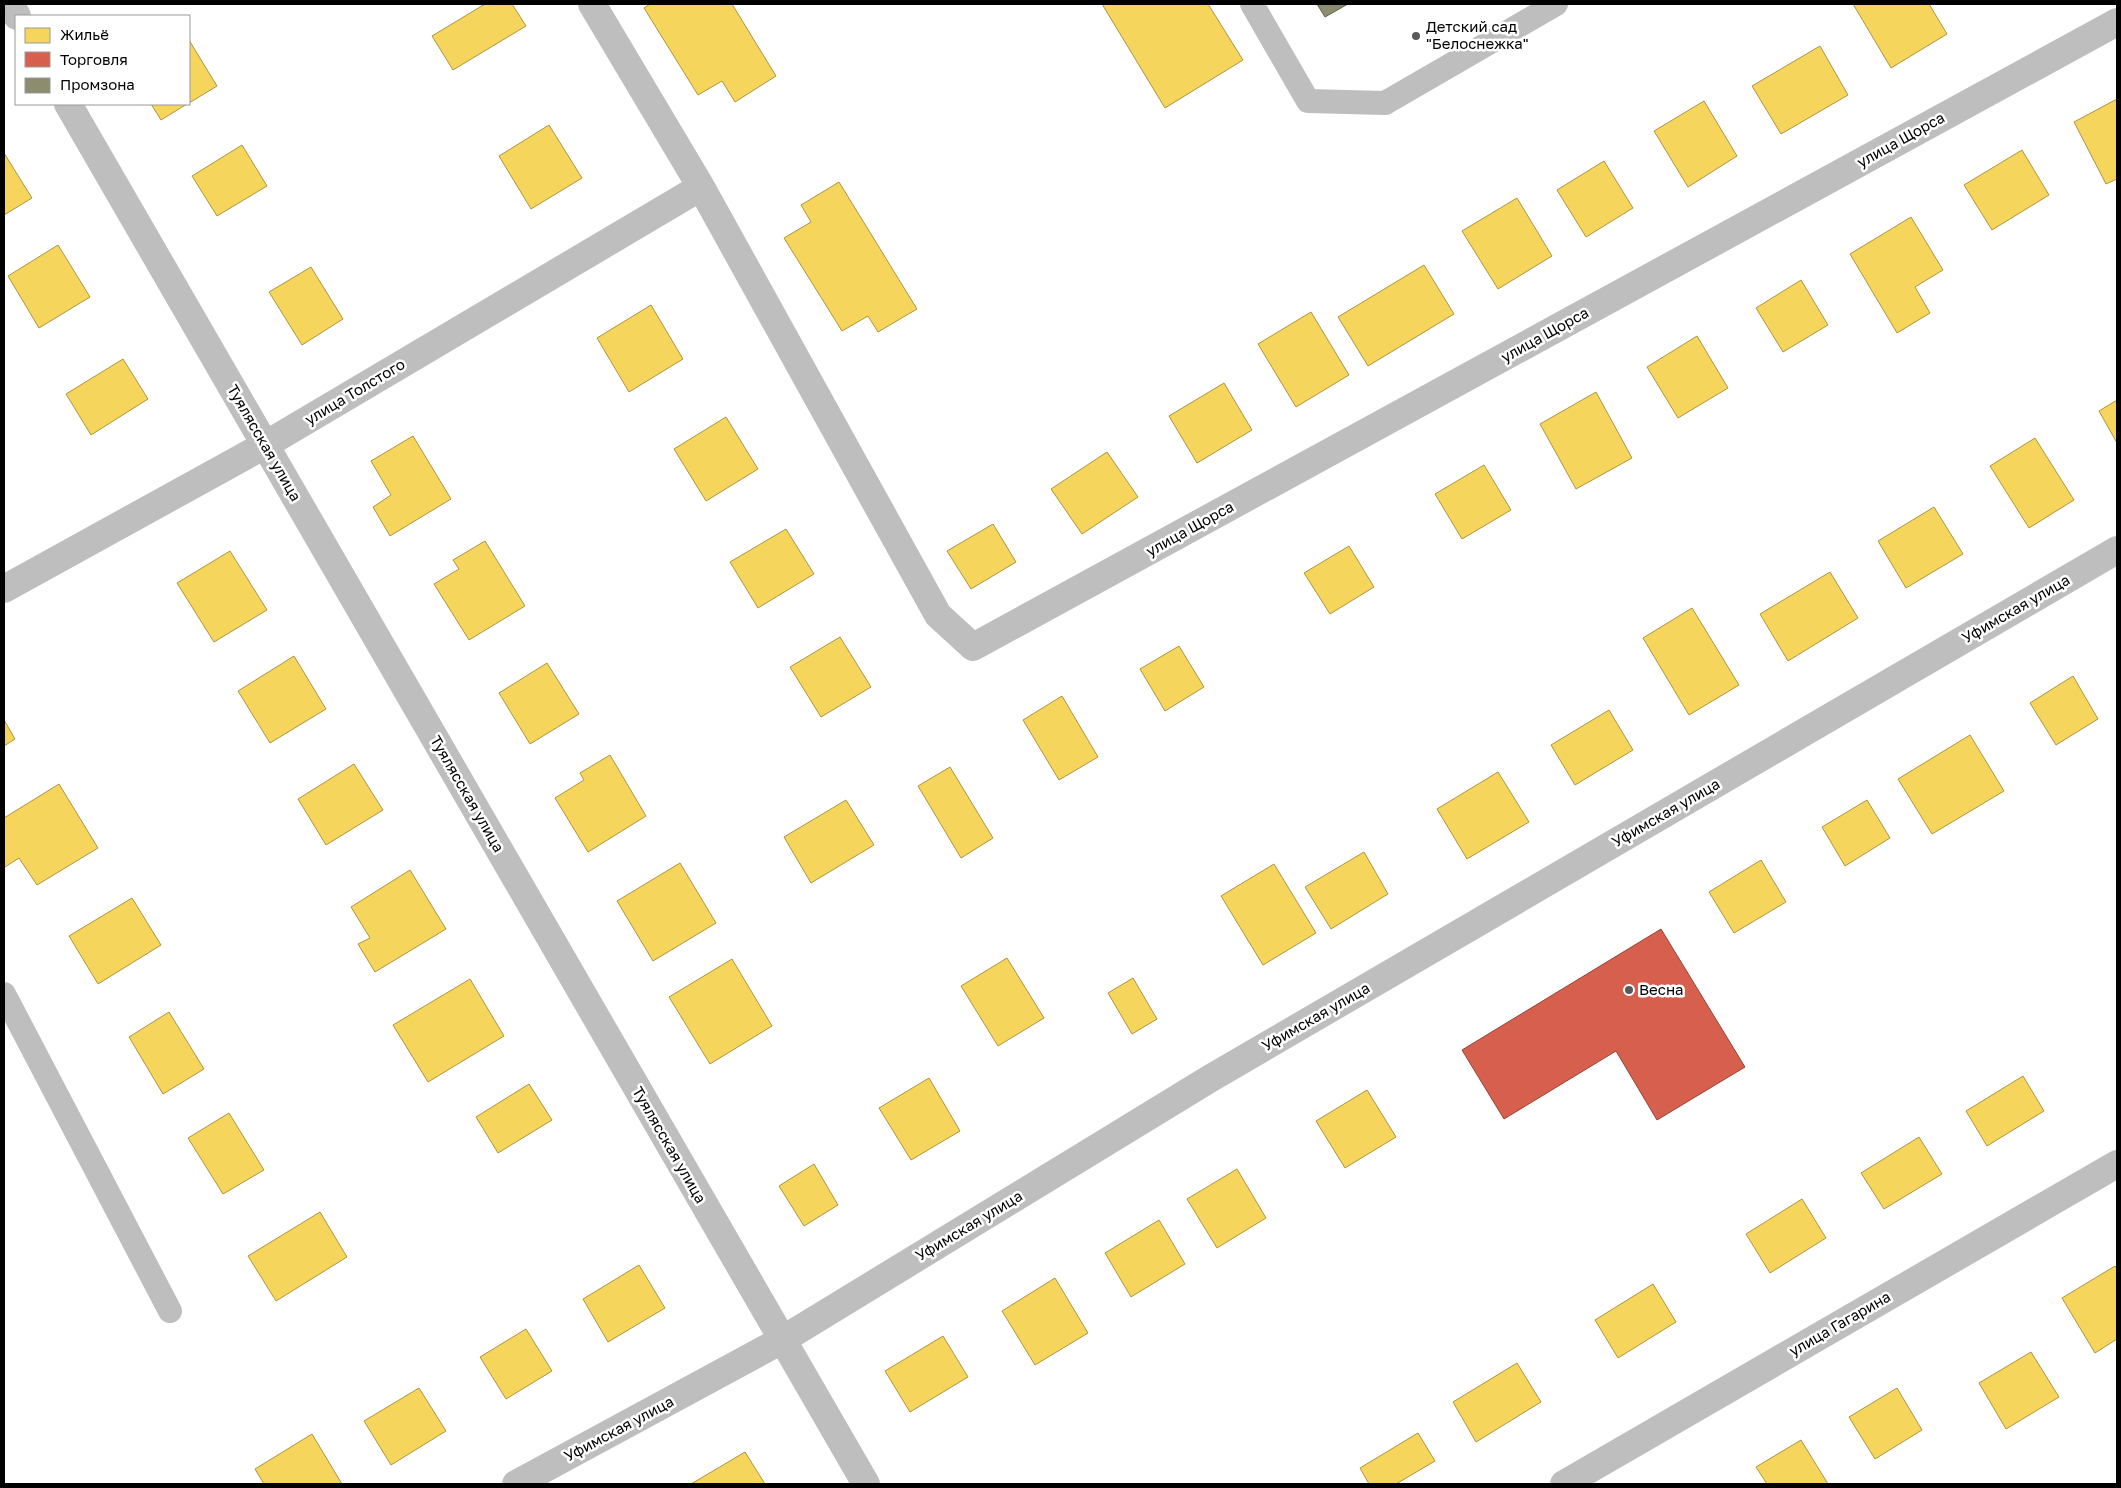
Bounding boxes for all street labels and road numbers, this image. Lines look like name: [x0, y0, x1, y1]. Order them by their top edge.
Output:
street label: улица Щорса: [1854, 108, 1947, 171]
street label: улица Щорса: [1498, 303, 1591, 366]
street label: улица Толстого: [301, 354, 408, 428]
street label: Туялясская улица: [224, 381, 306, 504]
street label: улица Щорса: [1143, 497, 1236, 560]
street label: Уфимская улица: [1958, 570, 2073, 646]
street label: Туялясская улица: [427, 732, 509, 855]
street label: Уфимская улица: [1608, 774, 1723, 850]
street label: Уфимская улица: [1258, 978, 1373, 1054]
street label: Туялясская улица: [629, 1083, 711, 1206]
street label: Уфимская улица: [912, 1186, 1025, 1264]
street label: улица Гагарина: [1786, 1287, 1893, 1359]
street label: Уфимская улица: [561, 1392, 676, 1465]

